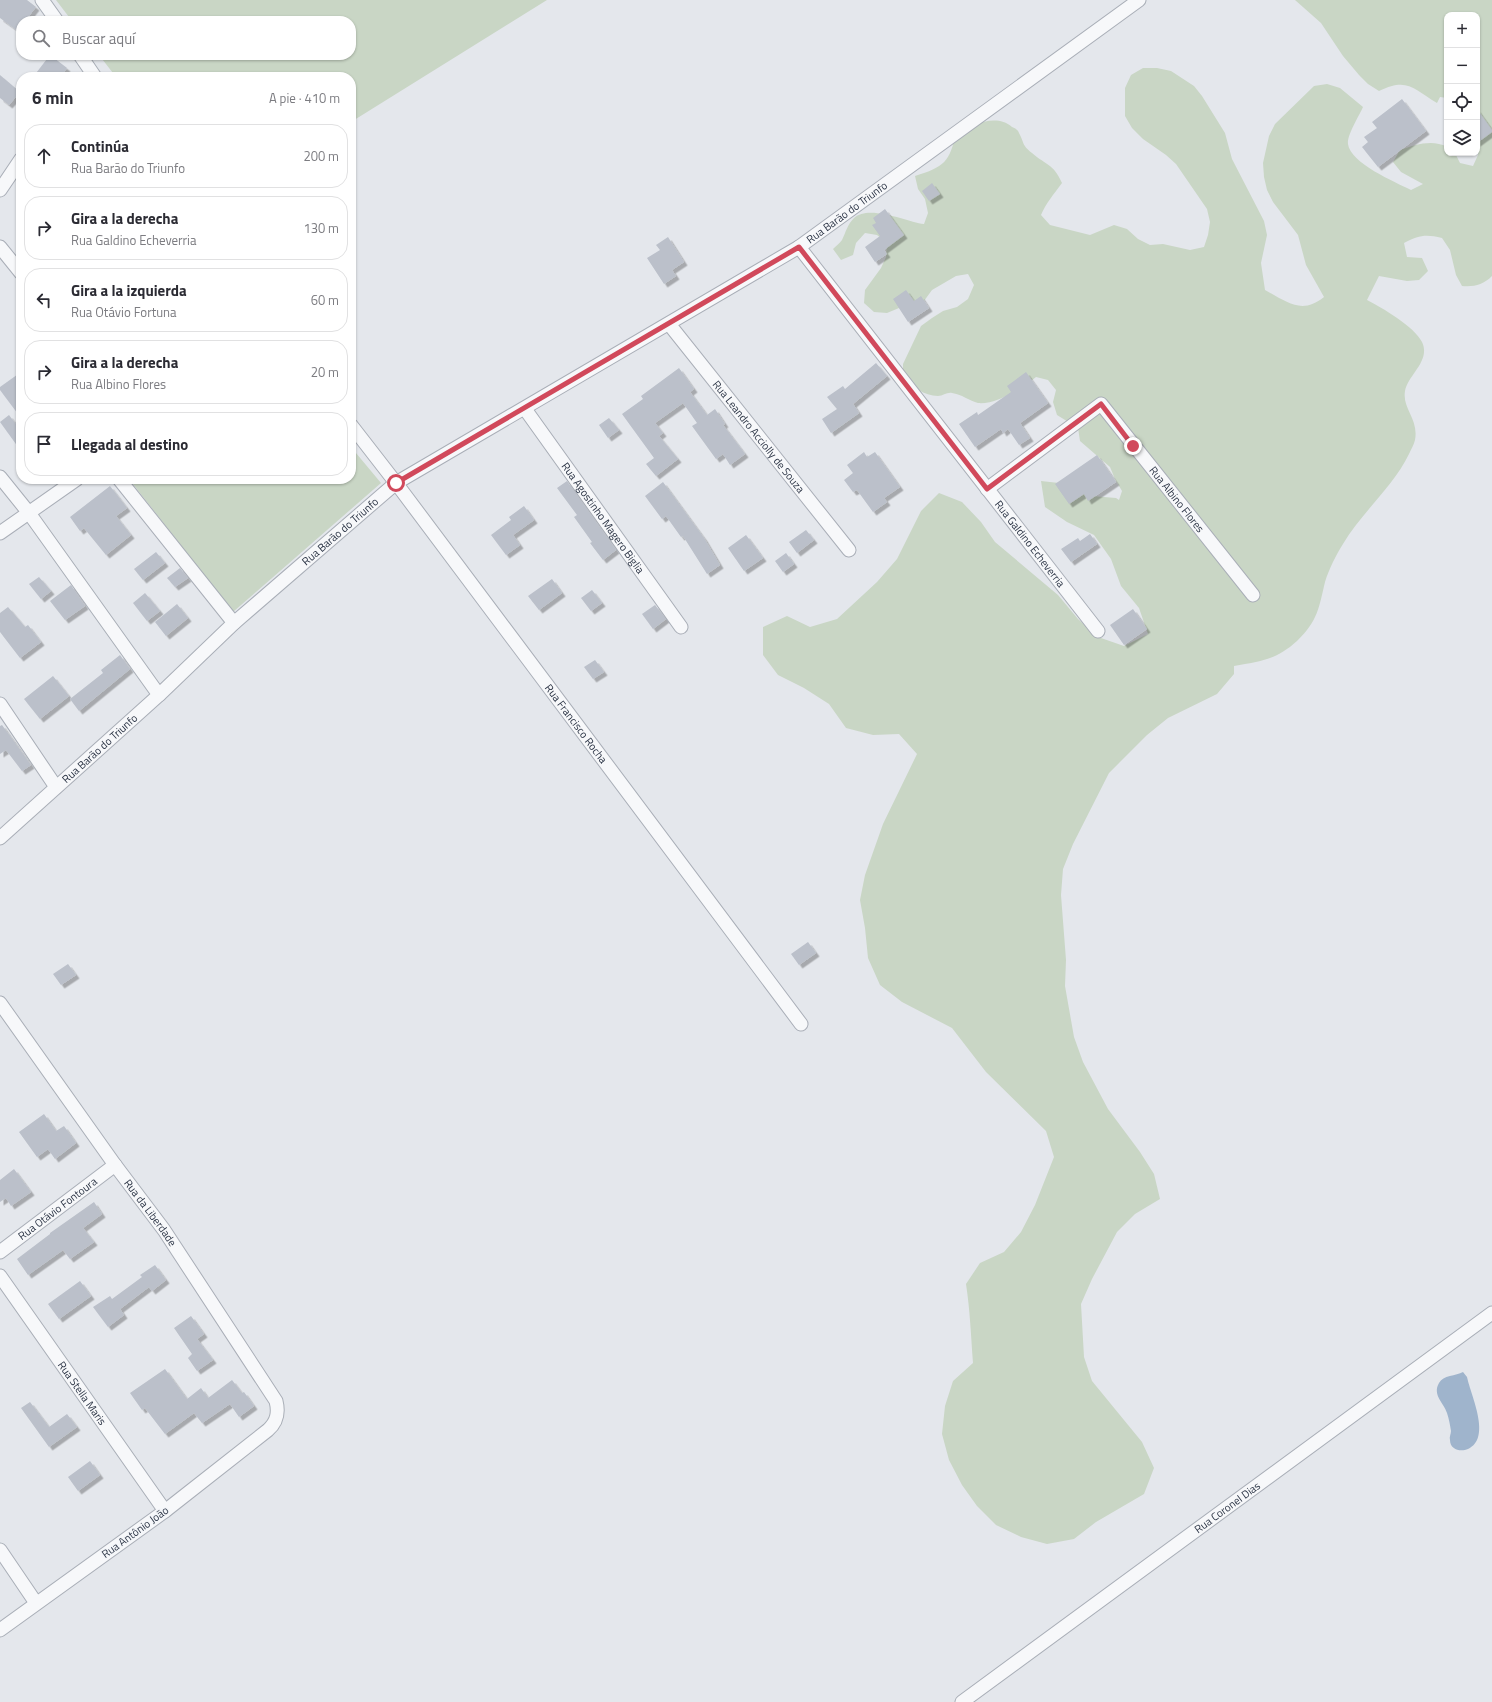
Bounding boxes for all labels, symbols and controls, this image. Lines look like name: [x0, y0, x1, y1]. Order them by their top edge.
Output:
map controls: [1444, 12, 1480, 156]
button: +: [1444, 12, 1480, 48]
search box: [16, 16, 356, 60]
icon: search: [30, 27, 52, 49]
text: Buscar aquí: [62, 27, 135, 50]
button: −: [1444, 48, 1480, 84]
button: locate: [1444, 84, 1480, 120]
text: 6 min: [32, 85, 73, 111]
text: A pie · 410 m: [269, 88, 340, 108]
button: layers: [1444, 120, 1480, 156]
text: Continúa: [71, 135, 129, 158]
icon: ahead: [33, 145, 55, 167]
text: 200 m: [303, 146, 339, 166]
text: Rua Barão do Triunfo: [71, 158, 185, 178]
street label: Rua Barão do Triunfo: [803, 177, 891, 247]
text: Gira a la derecha: [71, 207, 178, 230]
icon: right: [33, 217, 55, 239]
text: 130 m: [303, 218, 339, 238]
text: Rua Galdino Echeverria: [71, 230, 196, 250]
text: Gira a la izquierda: [71, 279, 187, 302]
icon: left: [33, 289, 55, 311]
text: 60 m: [311, 290, 339, 310]
text: Rua Otávio Fortuna: [71, 302, 177, 322]
text: Gira a la derecha: [71, 351, 178, 374]
icon: right: [33, 361, 55, 383]
text: 20 m: [311, 362, 339, 382]
text: Rua Albino Flores: [71, 374, 166, 394]
street label: Rua Leandro Acciolly de Souza: [709, 377, 809, 497]
icon: arrive: [33, 433, 55, 455]
text: Llegada al destino: [71, 433, 188, 456]
route end: [1124, 437, 1142, 455]
street label: Rua Agostinho Magero Biglia: [558, 459, 649, 577]
street label: Rua Albino Flores: [1146, 463, 1208, 536]
route start: [387, 474, 405, 492]
street label: Rua Barão do Triunfo: [298, 494, 382, 569]
street label: Rua Galdino Echeverria: [991, 497, 1069, 591]
street label: Rua Francisco Rocha: [541, 681, 611, 767]
street label: Rua Barão do Triunfo: [58, 710, 141, 787]
street label: Rua Otávio Fontoura: [15, 1173, 101, 1244]
street label: Rua da Liberdade: [120, 1176, 181, 1250]
street label: Rua Stella Maris: [54, 1358, 110, 1428]
street label: Rua Coronel Dias: [1191, 1478, 1264, 1537]
street label: Rua Antônio João: [98, 1502, 172, 1562]

